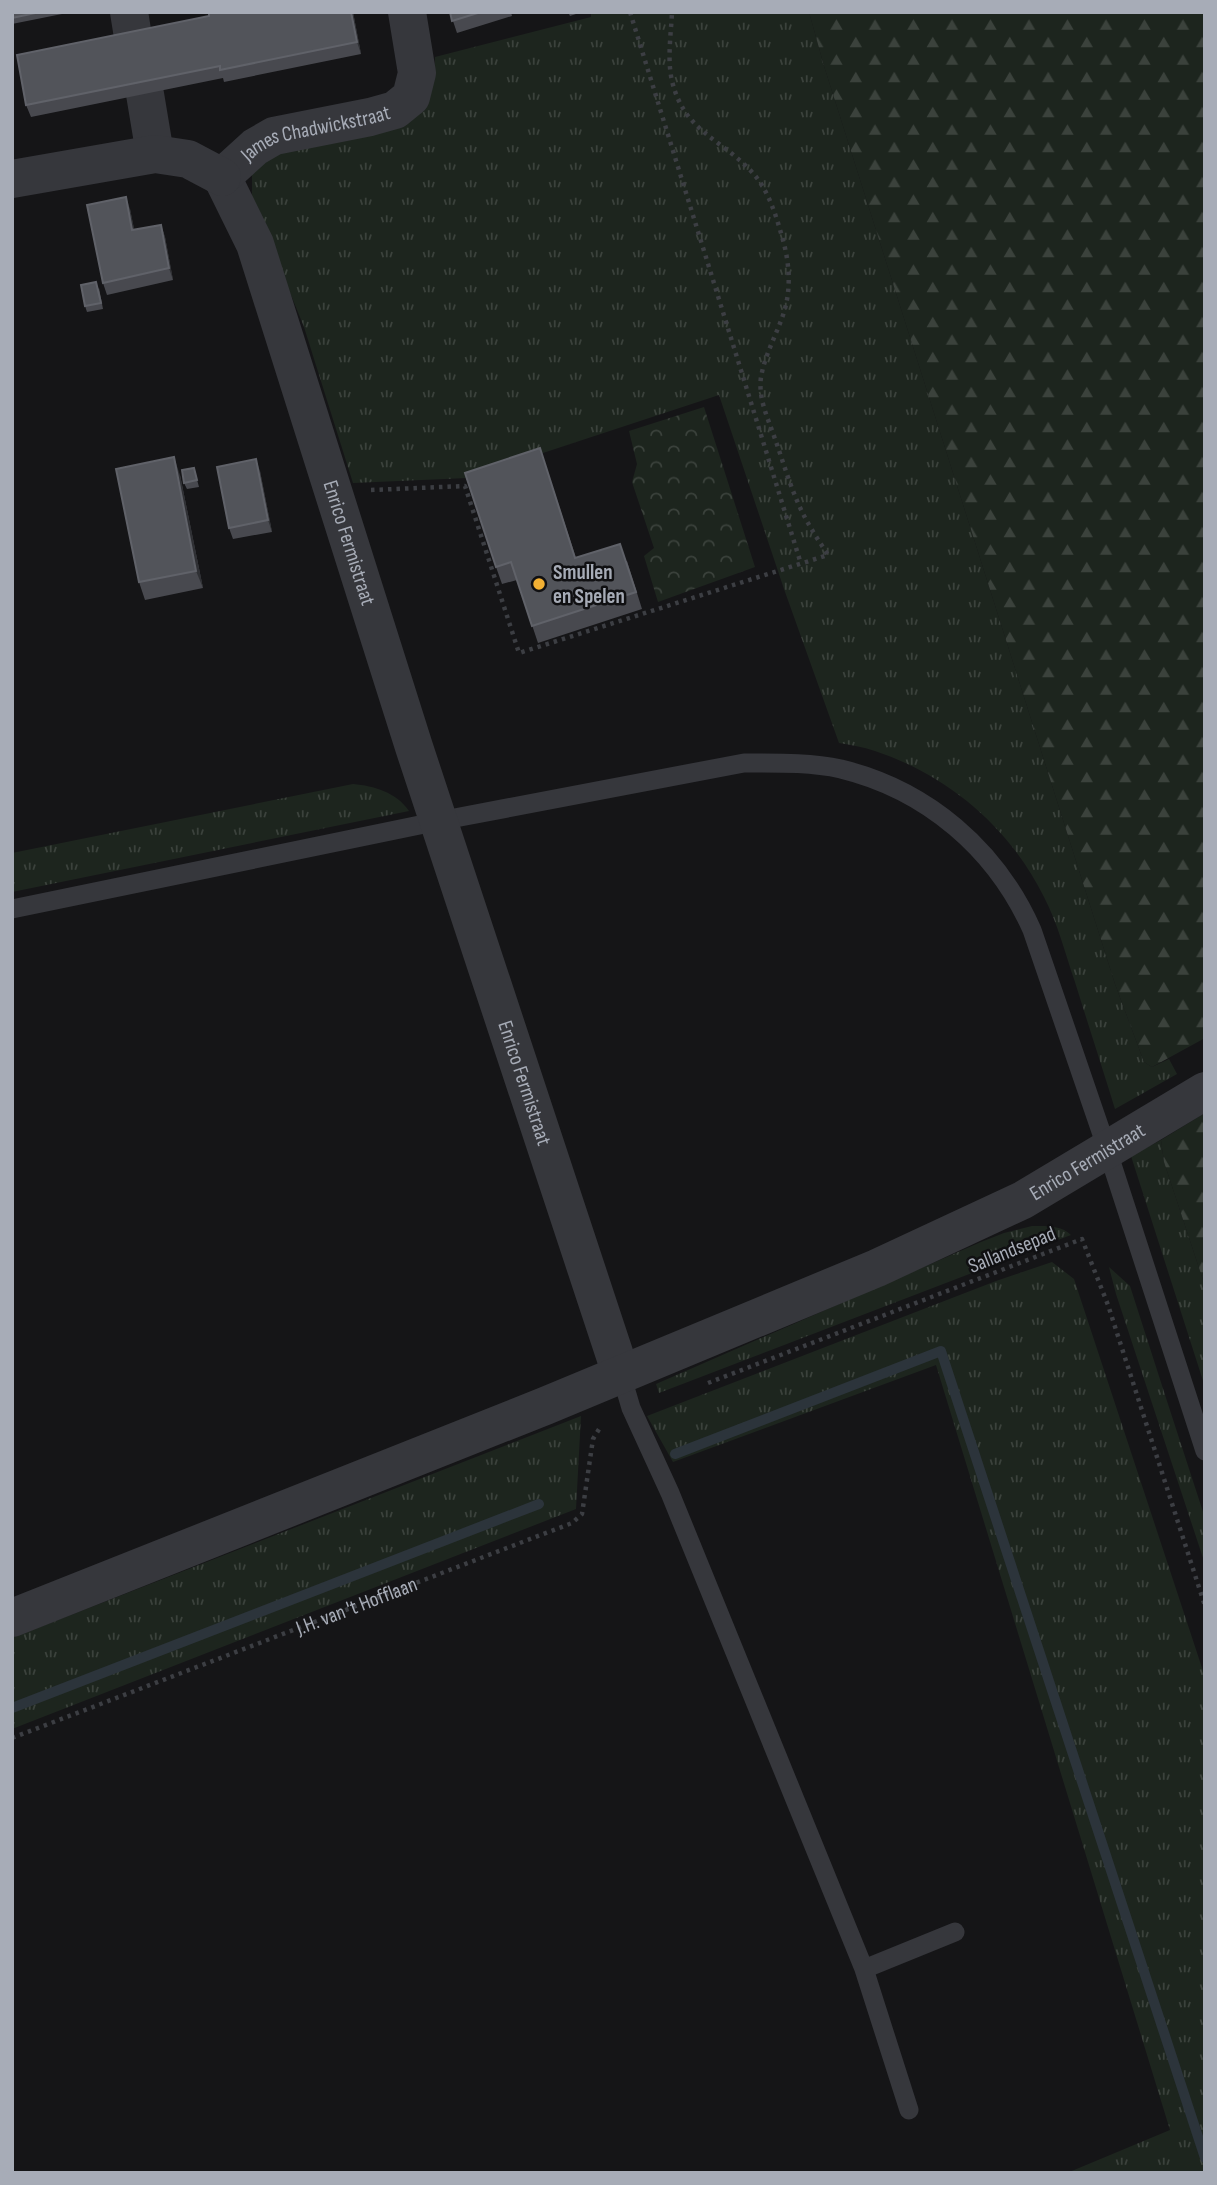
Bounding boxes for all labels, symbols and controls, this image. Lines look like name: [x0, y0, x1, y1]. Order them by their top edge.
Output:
street label: James Chadwickstraat: [235, 99, 393, 167]
street label: Enrico Fermistraat: [318, 477, 381, 608]
place label: Smullen en Spelen: [553, 560, 625, 609]
marker: Smullen en Spelen: [531, 576, 547, 592]
street label: Enrico Fermistraat: [493, 1017, 557, 1148]
street label: Enrico Fermistraat: [1025, 1118, 1149, 1206]
street label: Sallandsepad: [965, 1221, 1059, 1279]
street label: J.H. van 't Hofflaan: [291, 1571, 421, 1641]

